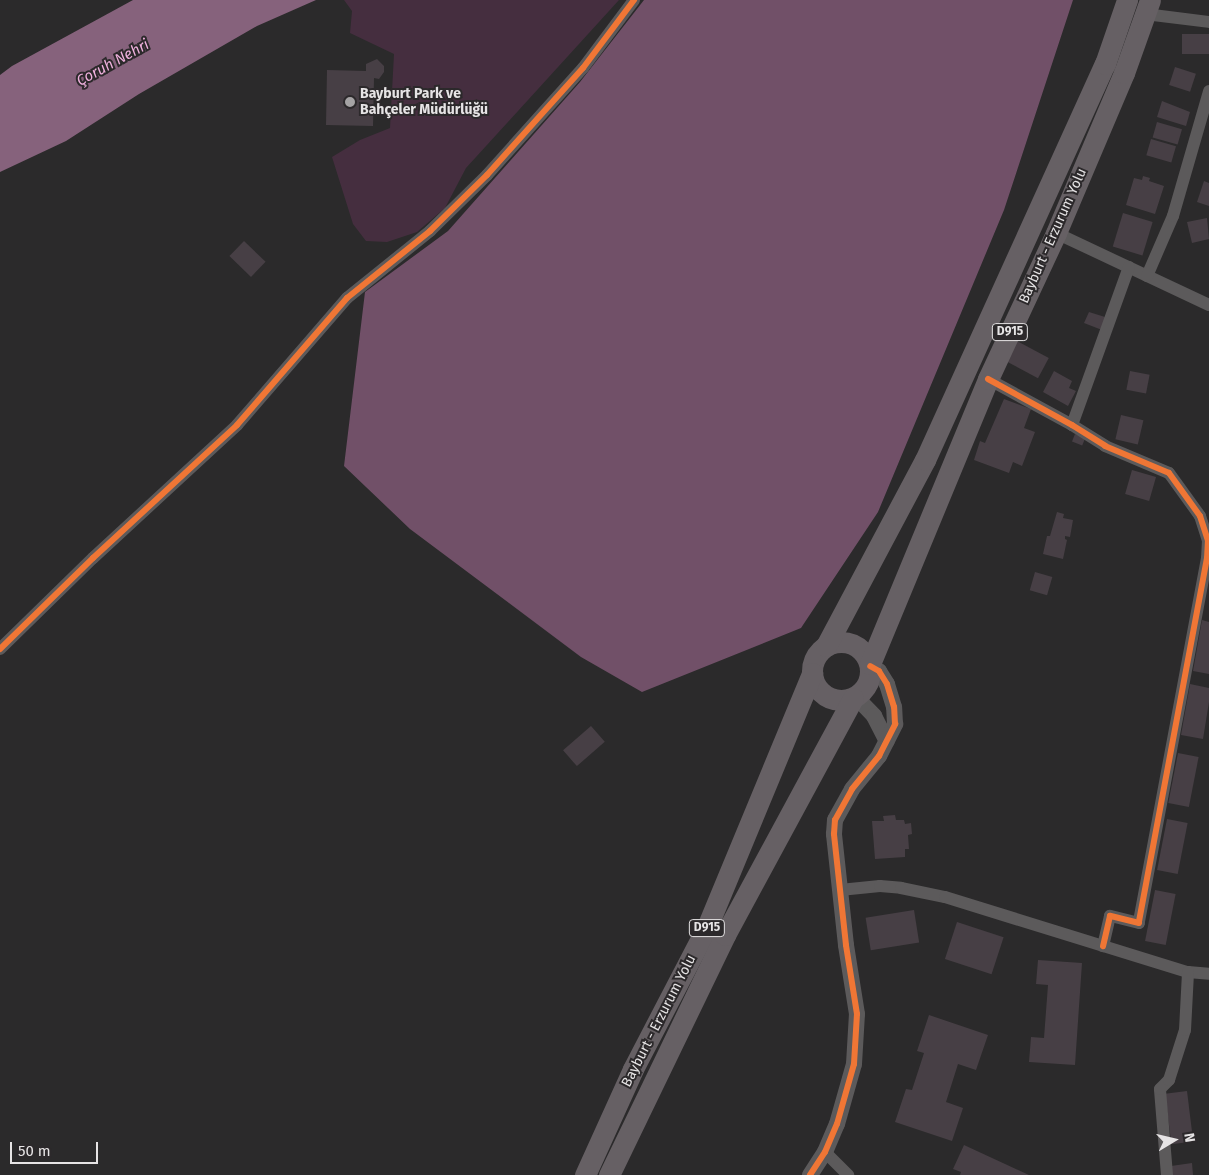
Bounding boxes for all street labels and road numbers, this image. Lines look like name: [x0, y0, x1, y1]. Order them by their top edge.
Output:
street label: Bayburt - Erzurum Yolu: [1016, 166, 1090, 306]
road number: D915: [991, 322, 1029, 342]
road number: D915: [688, 918, 726, 938]
street label: Bayburt - Erzurum Yolu: [618, 952, 700, 1090]

